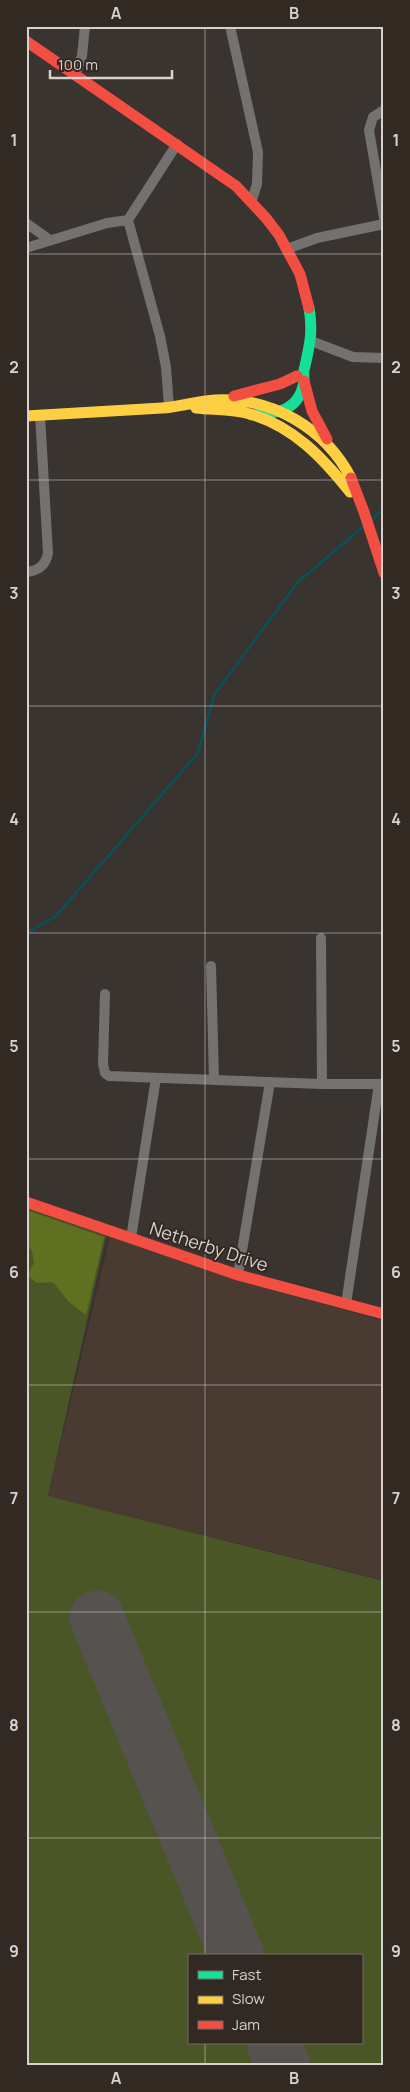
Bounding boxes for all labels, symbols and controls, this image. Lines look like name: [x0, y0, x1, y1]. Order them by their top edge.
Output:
text: A: [111, 2, 122, 24]
text: B: [289, 2, 299, 24]
scale bar: [50, 48, 172, 80]
text: 100 m: [58, 54, 98, 75]
text: 1: [10, 129, 18, 151]
text: 1: [392, 129, 400, 151]
text: 2: [9, 356, 19, 378]
text: 2: [391, 356, 401, 378]
text: 3: [9, 582, 19, 604]
text: 3: [391, 582, 401, 604]
text: 4: [9, 808, 19, 830]
text: 4: [391, 808, 401, 830]
text: 5: [9, 1035, 19, 1057]
text: 5: [391, 1035, 401, 1057]
street label: Netherby Drive: [147, 1216, 271, 1276]
text: 6: [9, 1261, 19, 1283]
text: 6: [391, 1261, 401, 1283]
text: 7: [10, 1487, 18, 1509]
text: 7: [392, 1487, 400, 1509]
text: 8: [9, 1714, 19, 1736]
text: 8: [391, 1714, 401, 1736]
text: 9: [9, 1940, 19, 1962]
text: 9: [391, 1940, 401, 1962]
legend: [188, 1954, 362, 2044]
text: Fast: [232, 1964, 261, 1985]
text: Slow: [232, 1988, 265, 2009]
text: Jam: [232, 2014, 260, 2035]
text: A: [111, 2067, 122, 2089]
text: B: [289, 2067, 299, 2089]

